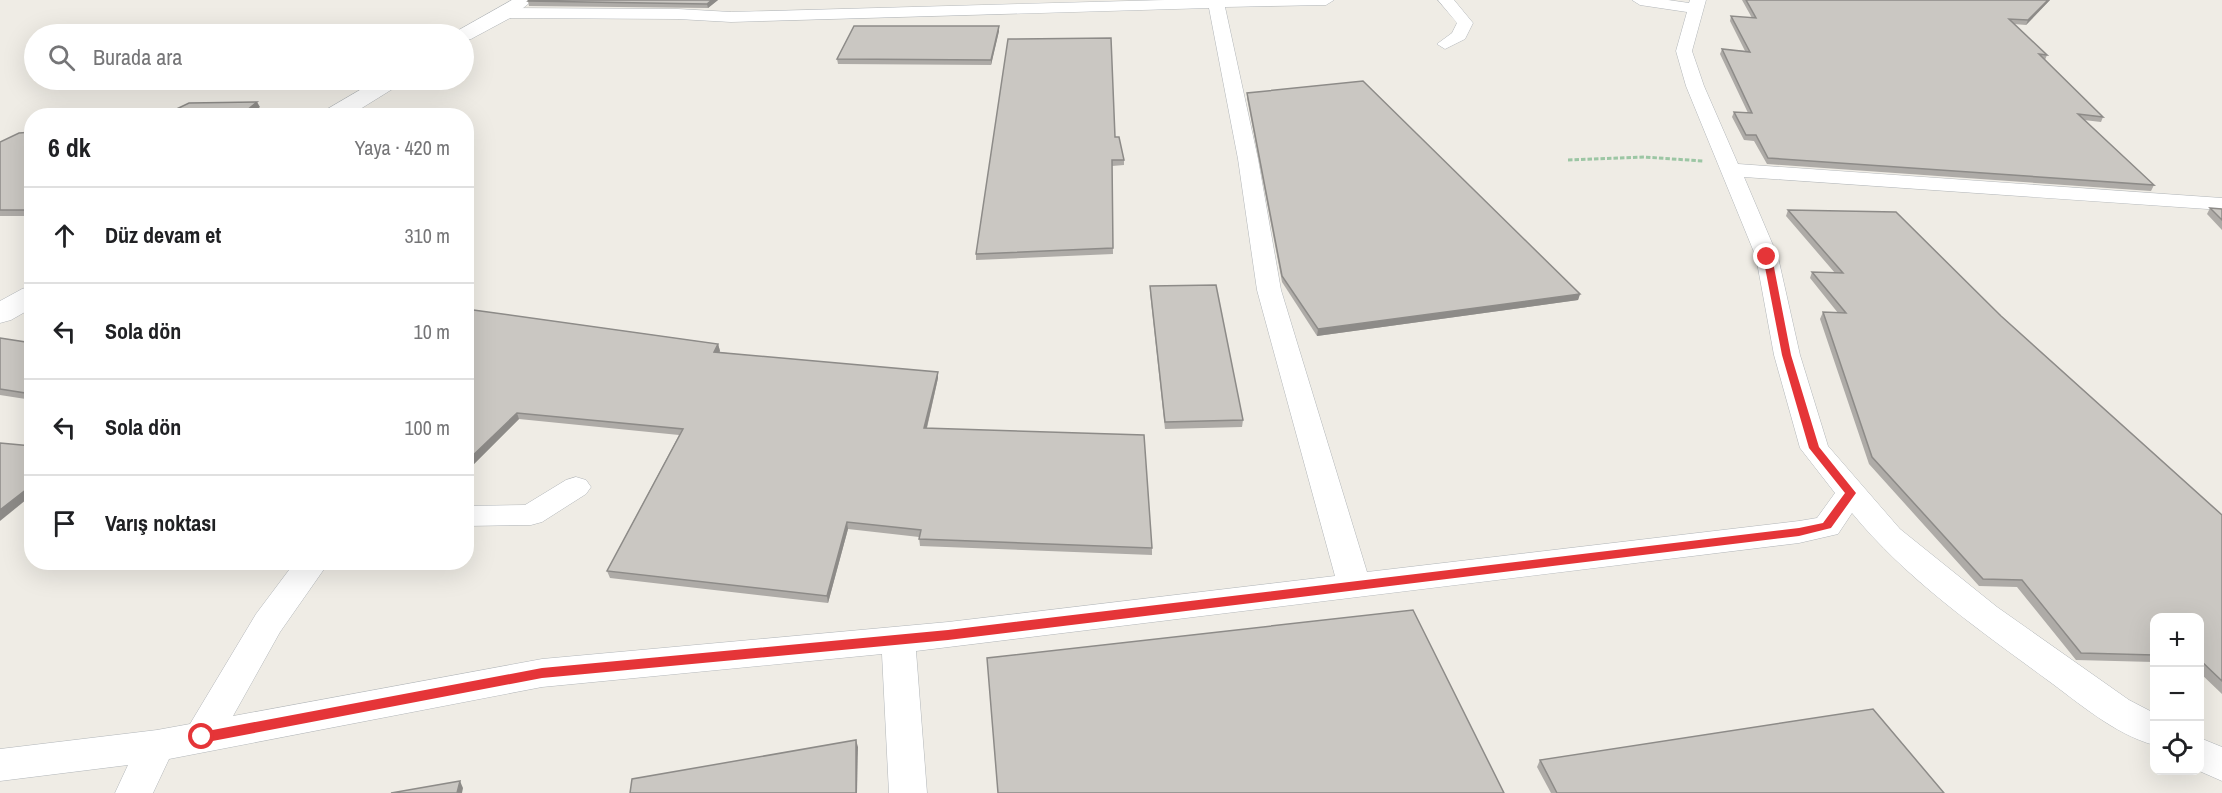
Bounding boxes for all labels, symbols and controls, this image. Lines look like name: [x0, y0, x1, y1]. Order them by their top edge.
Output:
search box: [24, 24, 474, 90]
icon: search: [45, 41, 78, 74]
text: Burada ara: [93, 42, 182, 72]
text: 6 dk: [48, 130, 91, 165]
text: Yaya · 420 m: [355, 134, 450, 161]
icon: ahead: [48, 219, 81, 252]
text: Düz devam et: [105, 220, 221, 250]
text: 310 m: [404, 222, 450, 249]
route end: [1753, 243, 1779, 269]
icon: left: [48, 315, 81, 348]
text: Sola dön: [105, 316, 181, 346]
text: 10 m: [414, 318, 450, 345]
icon: left: [48, 411, 81, 444]
text: Sola dön: [105, 412, 181, 442]
text: 100 m: [404, 414, 450, 441]
icon: arrive: [48, 507, 81, 540]
text: Varış noktası: [105, 508, 216, 538]
map controls: [2150, 613, 2204, 775]
button: +: [2150, 613, 2204, 667]
button: −: [2150, 667, 2204, 721]
button: locate: [2150, 721, 2204, 775]
route start: [188, 723, 214, 749]

